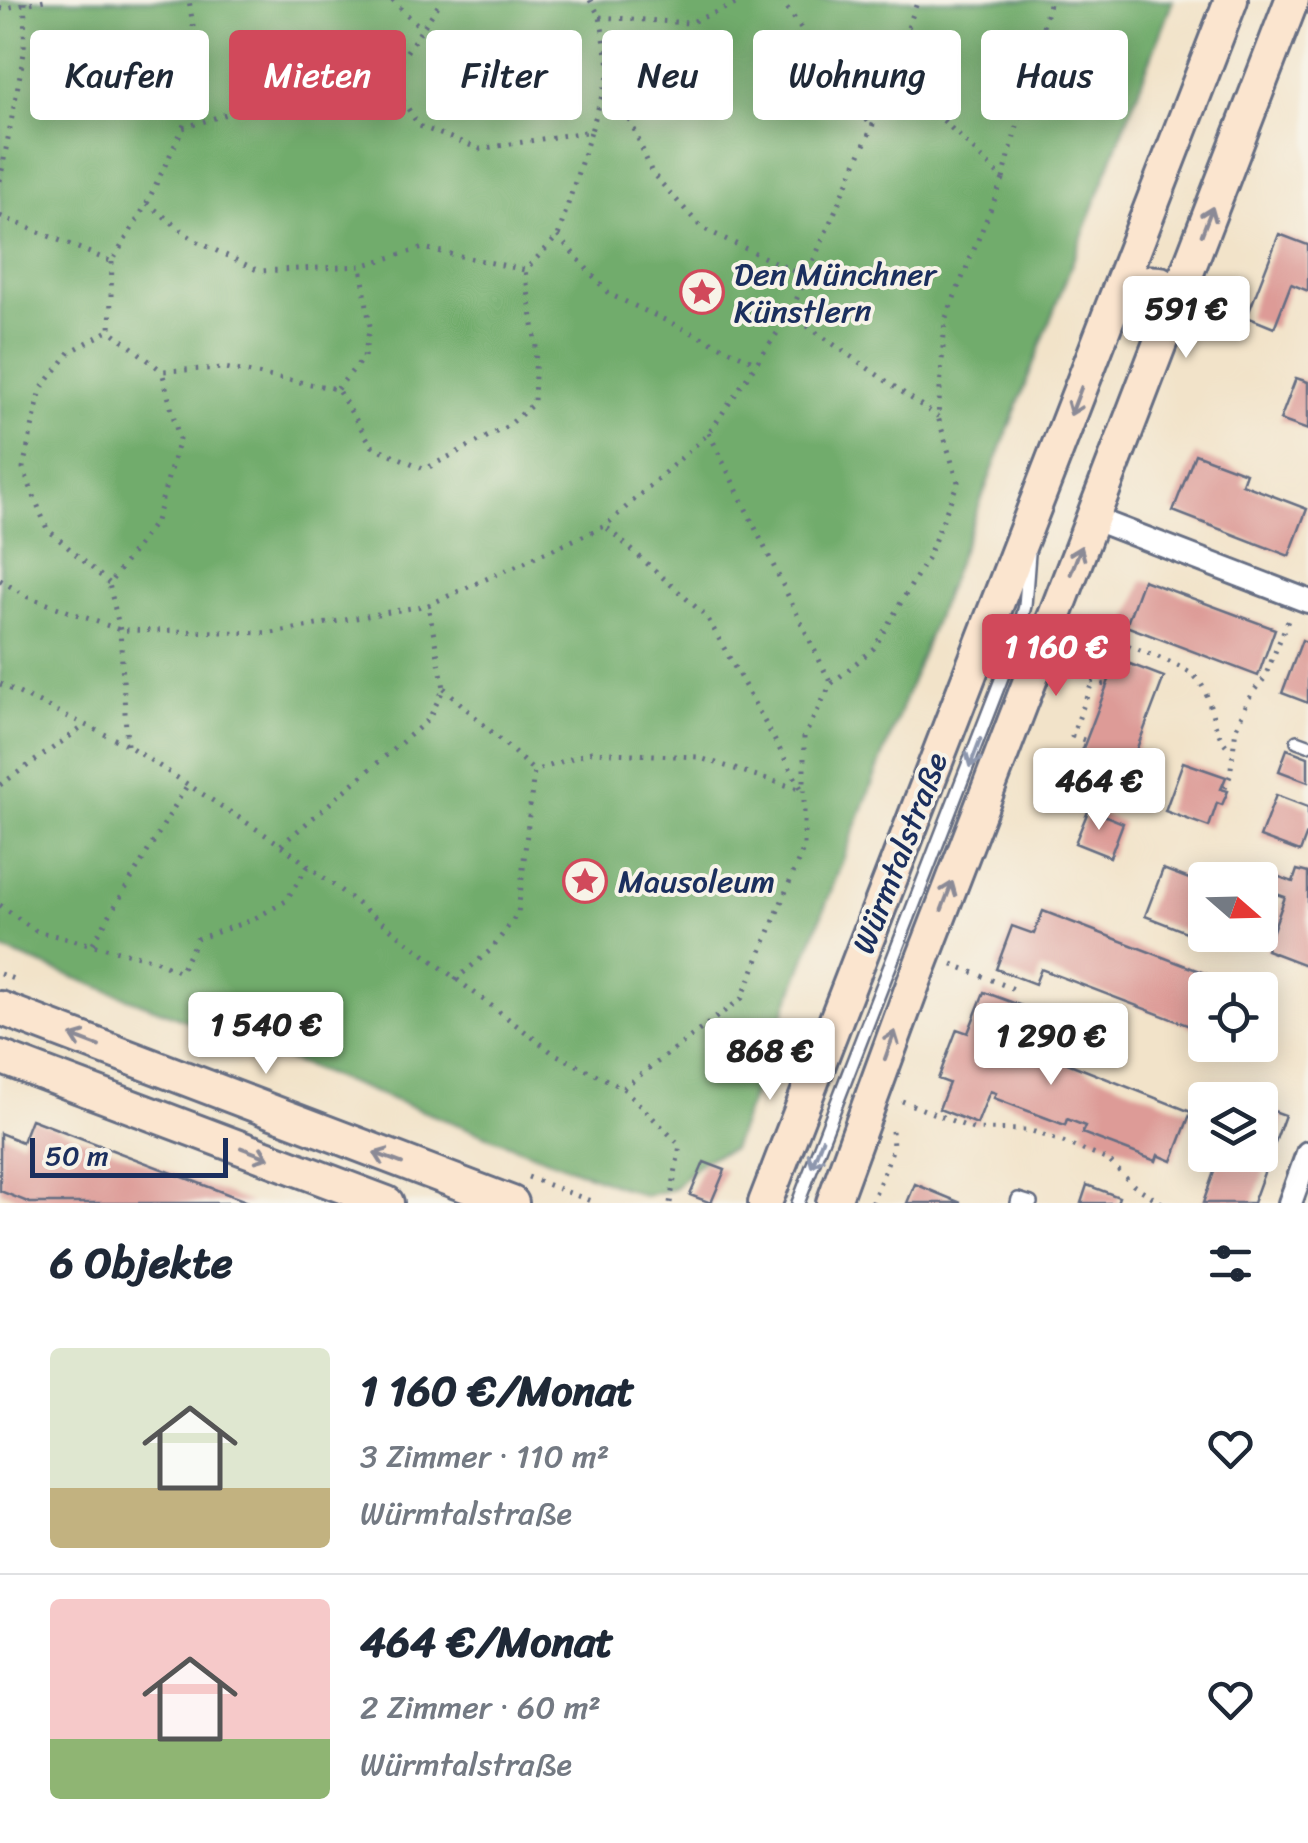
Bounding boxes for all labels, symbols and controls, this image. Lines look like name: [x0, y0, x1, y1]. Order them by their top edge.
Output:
chip: Kaufen: [30, 30, 209, 120]
chip: Mieten: [229, 30, 406, 120]
chip: Filter: [426, 30, 582, 120]
chip: Neu: [602, 30, 733, 120]
chip: Wohnung: [753, 30, 961, 120]
chip: Haus: [981, 30, 1128, 120]
one-way arrow: [1199, 206, 1217, 237]
place label: Den Münchner Künstlern: [734, 246, 938, 340]
place icon: Den Münchner Künstlern: [679, 269, 725, 315]
pin: 591 €: [1116, 276, 1256, 361]
text: 591 €: [1145, 280, 1227, 337]
one-way arrow: [1066, 385, 1084, 416]
one-way arrow: [1068, 545, 1086, 575]
pin: 1 160 €: [964, 614, 1148, 699]
text: 1 160 €: [1004, 618, 1108, 675]
one-way arrow: [964, 738, 982, 768]
street label: Würmtalstraße: [835, 744, 965, 962]
pin: 464 €: [1029, 748, 1169, 833]
text: 464 €: [1055, 752, 1143, 809]
place label: Mausoleum: [618, 853, 775, 910]
place icon: Mausoleum: [562, 858, 608, 904]
north arrow: [1188, 862, 1278, 952]
map controls: [1188, 862, 1278, 1172]
one-way arrow: [939, 881, 957, 911]
button: locate: [1188, 972, 1278, 1062]
pin: 1 540 €: [174, 992, 358, 1077]
text: 1 540 €: [210, 996, 322, 1053]
pin: 1 290 €: [959, 1003, 1143, 1088]
text: 1 290 €: [996, 1007, 1106, 1064]
pin: 868 €: [700, 1018, 840, 1103]
text: 868 €: [727, 1022, 813, 1079]
one-way arrow: [70, 1031, 101, 1049]
one-way arrow: [882, 1031, 900, 1062]
button: layers: [1188, 1082, 1278, 1172]
text: 50 m: [45, 1131, 109, 1180]
scale bar: [30, 1133, 228, 1178]
one-way arrow: [807, 1137, 825, 1168]
one-way arrow: [239, 1145, 270, 1163]
one-way arrow: [373, 1148, 404, 1166]
text: 6 Objekte: [50, 1226, 233, 1300]
icon: filters: [1203, 1236, 1258, 1291]
text: 1 160 €/Monat: [360, 1354, 635, 1428]
icon: home: [130, 1388, 250, 1508]
icon: heart: [1203, 1421, 1258, 1476]
text: 3 Zimmer · 110 m²: [360, 1428, 609, 1485]
text: Würmtalstraße: [360, 1485, 572, 1542]
text: 464 €/Monat: [360, 1605, 614, 1679]
icon: home: [130, 1639, 250, 1759]
icon: heart: [1203, 1672, 1258, 1727]
text: 2 Zimmer · 60 m²: [360, 1679, 601, 1736]
text: Würmtalstraße: [360, 1736, 572, 1793]

